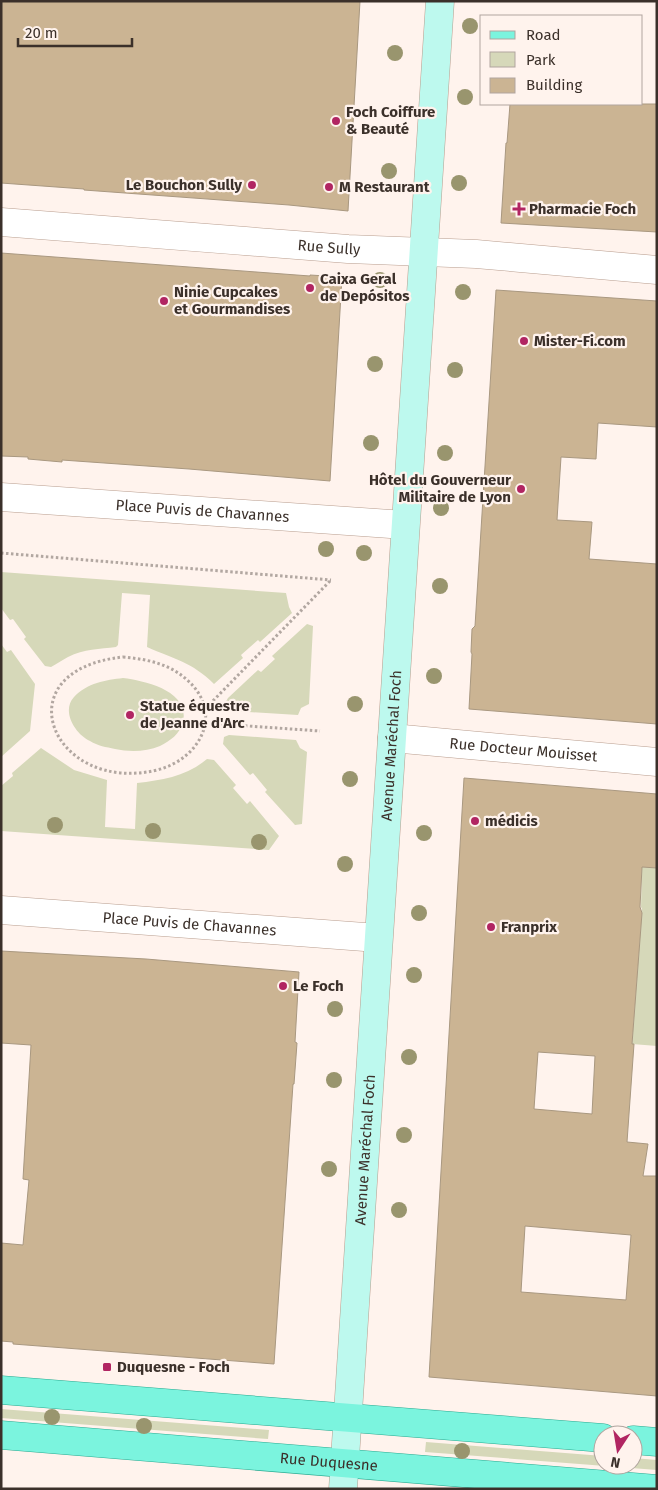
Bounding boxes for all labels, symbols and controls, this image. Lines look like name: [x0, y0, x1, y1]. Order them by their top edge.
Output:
scale bar: [18, 15, 131, 47]
legend: [480, 15, 643, 105]
text: 20 m: [25, 24, 58, 42]
text: Road: [526, 26, 561, 44]
text: Park: [526, 51, 556, 69]
text: Building: [526, 76, 582, 94]
place label: Foch Coiffure & Beauté: [346, 103, 435, 138]
marker: Foch Coiffure & Beauté: [330, 115, 342, 127]
place label: Le Bouchon Sully: [126, 176, 242, 194]
place label: M Restaurant: [339, 178, 430, 196]
marker: Le Bouchon Sully: [246, 179, 258, 191]
marker: M Restaurant: [323, 181, 335, 193]
place label: Pharmacie Foch: [529, 200, 636, 218]
marker: Pharmacie Foch: [513, 203, 525, 215]
street label: Rue Sully: [297, 236, 361, 259]
place label: Caixa Geral de Depósitos: [320, 270, 410, 305]
marker: Caixa Geral de Depósitos: [304, 282, 316, 294]
place label: Ninie Cupcakes et Gourmandises: [174, 283, 290, 318]
marker: Ninie Cupcakes et Gourmandises: [158, 295, 170, 307]
place label: Mister-Fi.com: [534, 332, 626, 350]
marker: Mister-Fi.com: [518, 335, 530, 347]
place label: Hôtel du Gouverneur Militaire de Lyon: [369, 471, 512, 506]
marker: Hôtel du Gouverneur Militaire de Lyon: [515, 483, 527, 495]
street label: Place Puvis de Chavannes: [115, 496, 290, 526]
street label: Avenue Maréchal Foch: [378, 670, 405, 822]
place label: Statue équestre de Jeanne d'Arc: [140, 697, 250, 732]
marker: Statue équestre de Jeanne d'Arc: [124, 709, 136, 721]
street label: Rue Docteur Mouisset: [449, 734, 599, 766]
place label: médicis: [485, 812, 538, 830]
marker: médicis: [469, 815, 481, 827]
street label: Place Puvis de Chavannes: [102, 909, 277, 939]
place label: Franprix: [501, 918, 557, 936]
marker: Franprix: [485, 921, 497, 933]
place label: Le Foch: [293, 977, 344, 995]
marker: Le Foch: [277, 980, 289, 992]
street label: Avenue Maréchal Foch: [351, 1074, 379, 1226]
place label: Duquesne - Foch: [117, 1358, 230, 1376]
marker: Duquesne - Foch: [101, 1361, 113, 1373]
north arrow: [593, 1425, 643, 1475]
street label: Rue Duquesne: [279, 1449, 379, 1475]
text: N: [609, 1453, 622, 1472]

